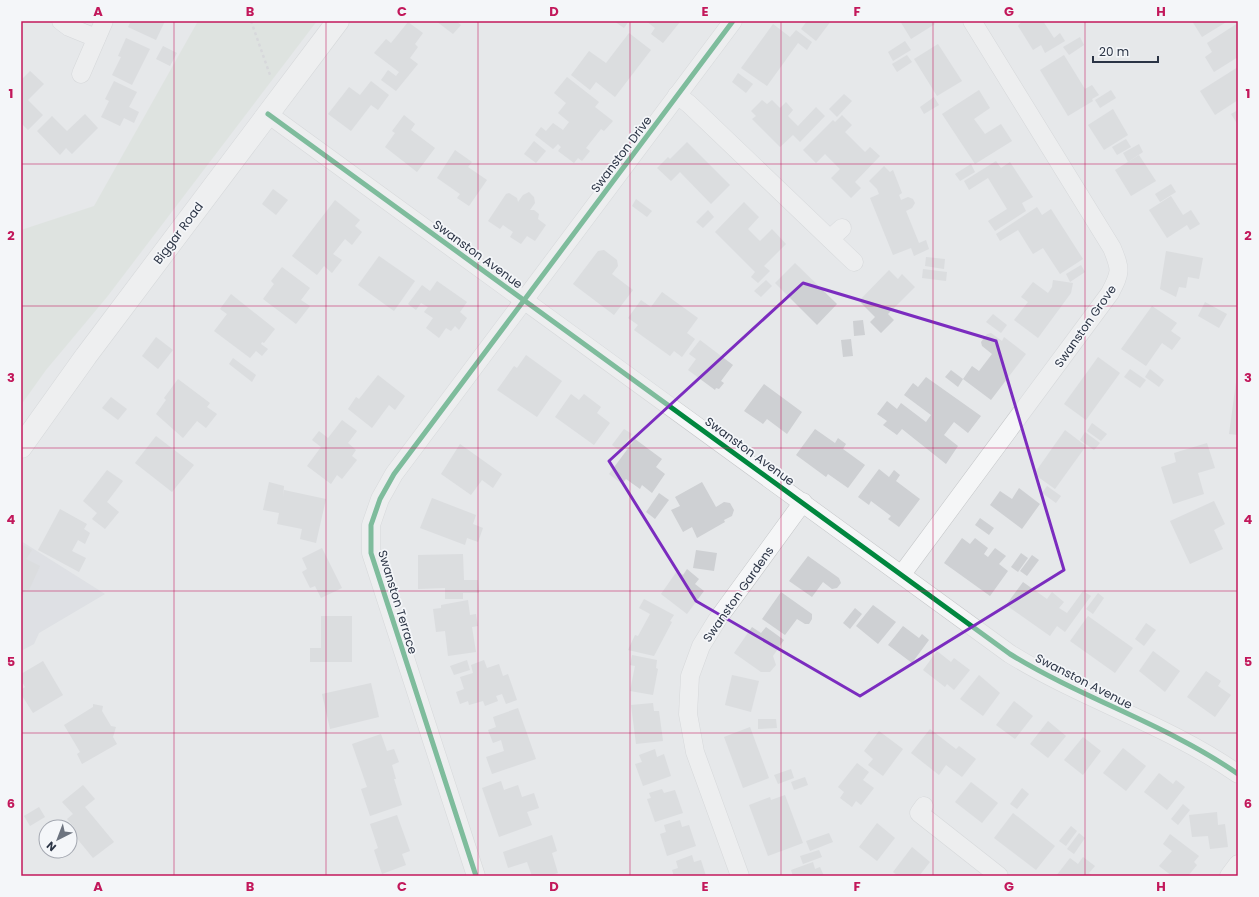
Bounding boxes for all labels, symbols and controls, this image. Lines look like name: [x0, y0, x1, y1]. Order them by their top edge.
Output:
text: A: [93, 2, 103, 21]
text: B: [246, 2, 255, 21]
text: C: [397, 2, 407, 21]
text: D: [549, 2, 559, 21]
text: E: [701, 2, 709, 21]
text: F: [853, 2, 861, 21]
text: G: [1004, 2, 1014, 21]
text: H: [1156, 2, 1166, 21]
scale bar: [1093, 38, 1158, 64]
text: 20 m: [1099, 43, 1129, 60]
text: 1: [9, 84, 13, 103]
text: 1: [1246, 84, 1250, 103]
street label: Swanston Drive: [587, 112, 655, 196]
street label: Biggar Road: [149, 199, 207, 267]
street label: Swanston Avenue: [430, 216, 526, 292]
text: 2: [7, 226, 15, 245]
text: 2: [1244, 226, 1252, 245]
street label: Swanston Grove: [1050, 281, 1120, 371]
text: 3: [7, 368, 15, 387]
text: 3: [1244, 368, 1252, 387]
street label: Swanston Avenue: [702, 413, 798, 489]
text: 4: [7, 510, 16, 529]
text: 4: [1244, 510, 1253, 529]
street label: Swanston Gardens: [699, 543, 777, 645]
street label: Swanston Terrace: [374, 548, 422, 656]
street label: Swanston Avenue: [1033, 649, 1135, 713]
text: 5: [7, 652, 15, 671]
text: 5: [1244, 652, 1252, 671]
text: 6: [7, 794, 15, 813]
text: 6: [1244, 794, 1252, 813]
north arrow: [38, 819, 78, 859]
text: N: [43, 838, 60, 855]
text: A: [93, 877, 103, 896]
text: B: [246, 877, 255, 896]
text: C: [397, 877, 407, 896]
text: D: [549, 877, 559, 896]
text: E: [701, 877, 709, 896]
text: F: [853, 877, 861, 896]
text: G: [1004, 877, 1014, 896]
text: H: [1156, 877, 1166, 896]

